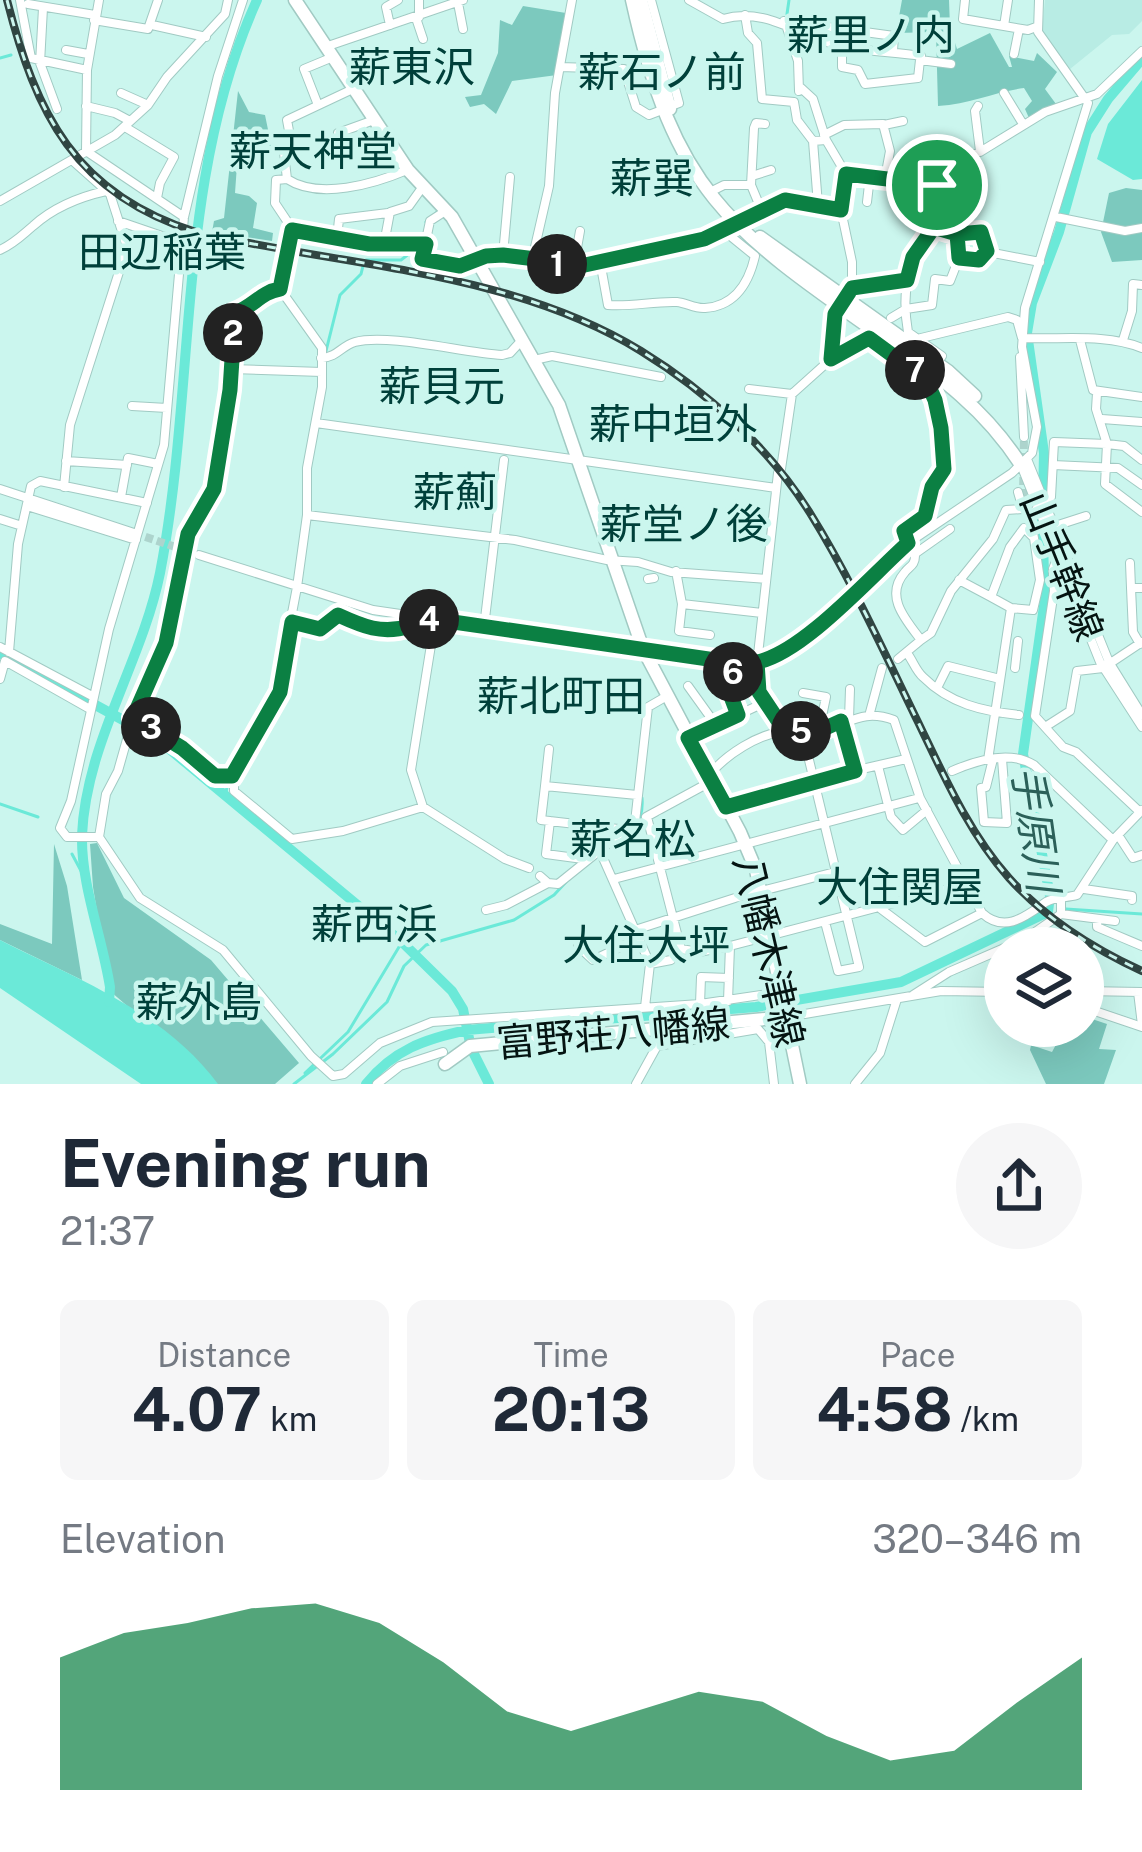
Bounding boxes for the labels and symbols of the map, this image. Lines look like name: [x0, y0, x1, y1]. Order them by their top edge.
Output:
district label: 薪里ノ内: [787, 10, 955, 59]
district label: 薪東沢: [349, 42, 475, 91]
district label: 薪石ノ前: [578, 47, 746, 96]
district label: 薪天神堂: [229, 126, 397, 175]
pin: [886, 134, 988, 236]
district label: 薪巽: [610, 153, 694, 202]
district label: 田辺稲葉: [78, 227, 246, 276]
pin: 1: [527, 234, 587, 294]
pin: 2: [203, 303, 263, 363]
pin: 7: [885, 340, 945, 400]
district label: 薪貝元: [379, 361, 505, 410]
district label: 薪中垣外: [589, 399, 757, 448]
district label: 薪薊: [413, 467, 497, 516]
street label: 山手幹線: [1011, 485, 1113, 647]
district label: 薪堂ノ後: [600, 499, 768, 548]
pin: 4: [399, 589, 459, 649]
pin: 6: [703, 642, 763, 702]
district label: 薪北町田: [477, 671, 645, 720]
pin: 3: [121, 697, 181, 757]
pin: 5: [771, 701, 831, 761]
water label: 手原川: [1003, 763, 1070, 899]
district label: 薪名松: [570, 814, 696, 863]
street label: 八幡木津線: [725, 851, 813, 1051]
district label: 大住関屋: [816, 862, 984, 911]
district label: 薪西浜: [311, 899, 437, 948]
district label: 大住大坪: [562, 920, 730, 969]
district label: 薪外島: [136, 977, 262, 1026]
street label: 富野荘八幡線: [494, 1000, 732, 1066]

